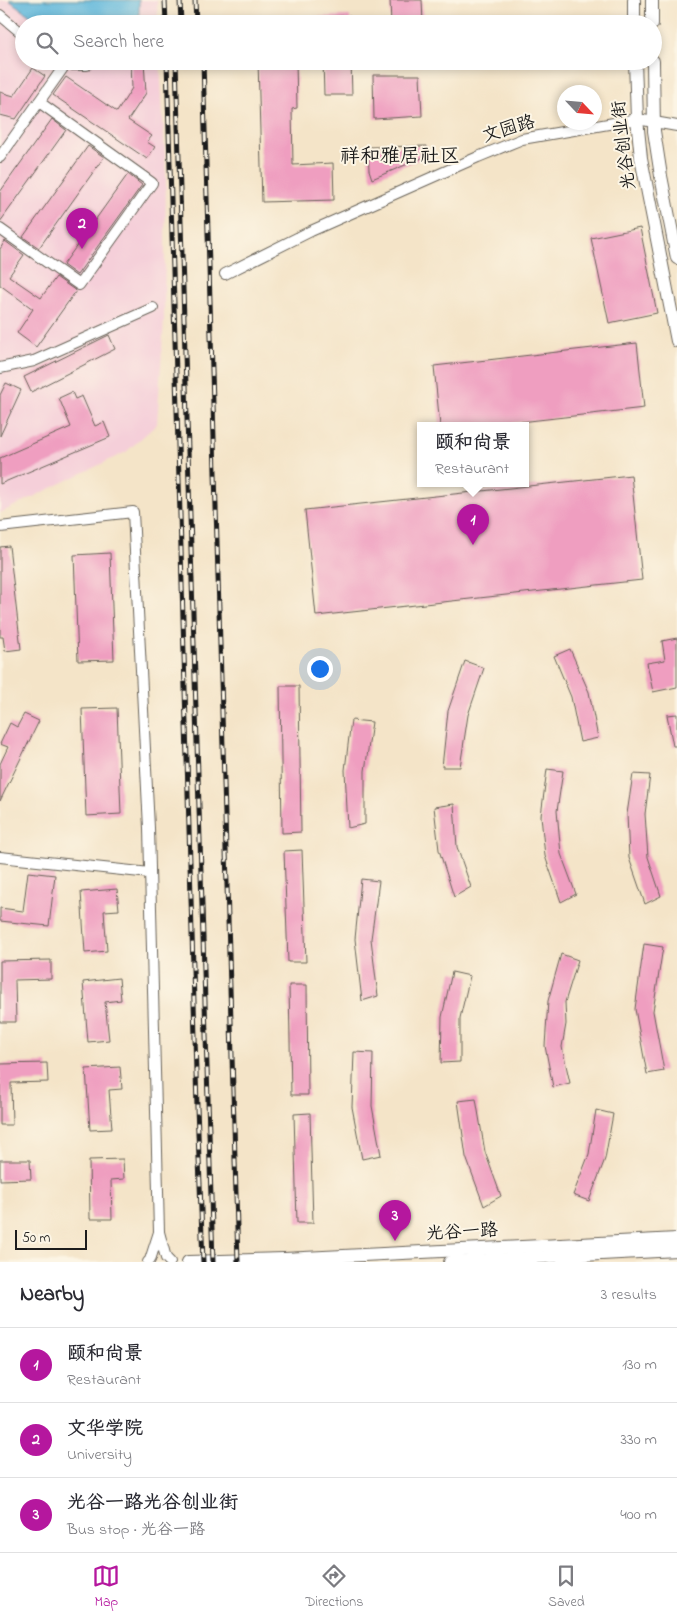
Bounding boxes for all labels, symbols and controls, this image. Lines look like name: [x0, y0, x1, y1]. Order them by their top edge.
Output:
search box: [15, 15, 662, 70]
icon: search: [33, 29, 61, 57]
text: Search here: [73, 29, 164, 56]
north arrow: [557, 85, 602, 130]
street label: 光谷创业街: [607, 99, 643, 191]
street label: 文园路: [479, 110, 539, 150]
district label: 祥和雅居社区: [340, 143, 460, 172]
pin: 2: [66, 208, 98, 249]
popup: [417, 422, 529, 487]
text: 颐和尚景: [435, 430, 511, 457]
text: Restaurant: [435, 457, 509, 481]
pin: 1: [457, 504, 489, 545]
your location: [307, 656, 333, 682]
pin: 3: [379, 1200, 411, 1241]
street label: 光谷一路: [425, 1218, 499, 1248]
scale bar: [15, 1227, 88, 1250]
text: 50 m: [22, 1228, 50, 1249]
text: Nearby: [20, 1280, 84, 1310]
text: 3 results: [601, 1283, 657, 1307]
text: 颐和尚景: [67, 1341, 143, 1368]
text: 1: [33, 1353, 39, 1377]
text: 130 m: [622, 1353, 657, 1377]
text: Restaurant: [67, 1368, 141, 1392]
text: 文华学院: [67, 1416, 143, 1443]
text: 2: [32, 1428, 40, 1452]
text: 330 m: [620, 1428, 657, 1452]
text: University: [67, 1443, 132, 1467]
text: 光谷一路光谷创业街: [67, 1490, 238, 1517]
text: 3: [33, 1503, 39, 1527]
text: 400 m: [620, 1503, 657, 1527]
text: Bus stop · 光谷一路: [67, 1518, 205, 1542]
tab: Map: [92, 1562, 120, 1613]
tab: Directions: [305, 1562, 363, 1613]
tab: Saved: [548, 1562, 585, 1613]

